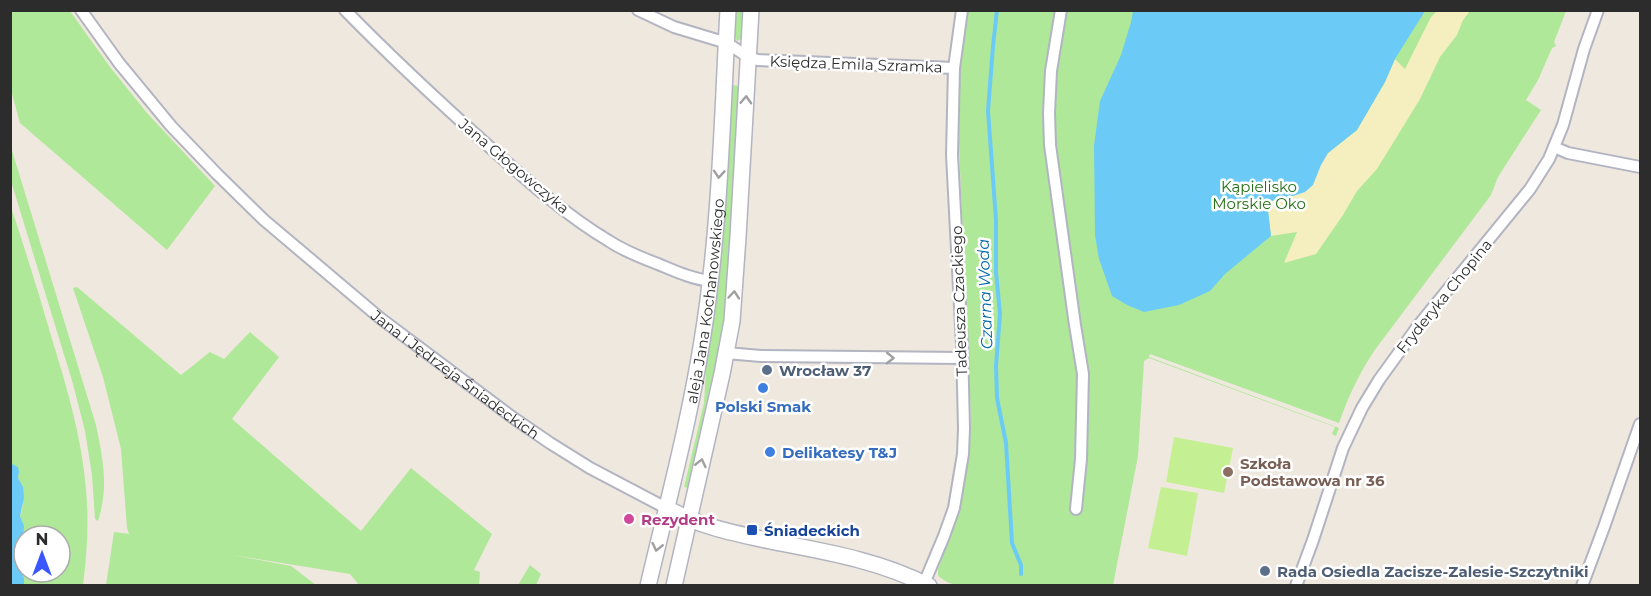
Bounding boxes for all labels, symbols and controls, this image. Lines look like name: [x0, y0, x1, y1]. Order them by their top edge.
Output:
street label: Księdza Emila Szramka: [769, 51, 943, 77]
one-way arrow: [739, 95, 752, 104]
street label: Jana Głogowczyka: [454, 114, 573, 218]
one-way arrow: [713, 169, 726, 178]
park label: Kąpielisko Morskie Oko: [1212, 177, 1306, 213]
street label: aleja Jana Kochanowskiego: [681, 198, 727, 405]
street label: Tadeusza Czackiego: [947, 225, 971, 377]
street label: Fryderyka Chopina: [1392, 235, 1496, 357]
water label: Czarna Woda: [974, 238, 996, 350]
one-way arrow: [727, 290, 740, 299]
street label: Jana i Jędrzeja Śniadeckich: [367, 305, 543, 443]
one-way arrow: [885, 352, 894, 364]
place label: Wrocław 37: [779, 361, 871, 380]
marker: Wrocław 37: [760, 363, 774, 377]
marker: Polski Smak: [756, 381, 770, 395]
place label: Polski Smak: [715, 397, 811, 416]
place label: Delikatesy T&J: [782, 443, 897, 462]
marker: Delikatesy T&J: [763, 445, 777, 459]
place label: Szkoła Podstawowa nr 36: [1240, 454, 1385, 490]
one-way arrow: [694, 458, 707, 468]
marker: Szkoła Podstawowa nr 36: [1221, 465, 1235, 479]
place label: Rezydent: [641, 510, 715, 529]
marker: Rezydent: [622, 512, 636, 526]
place label: Śniadeckich: [764, 521, 860, 540]
marker: Śniadeckich: [745, 523, 759, 537]
north arrow: [12, 524, 72, 584]
text: N: [36, 530, 48, 549]
one-way arrow: [651, 542, 664, 552]
place label: Rada Osiedla Zacisze-Zalesie-Szczytniki: [1277, 562, 1589, 581]
marker: Rada Osiedla Zacisze-Zalesie-Szczytniki: [1258, 564, 1272, 578]

